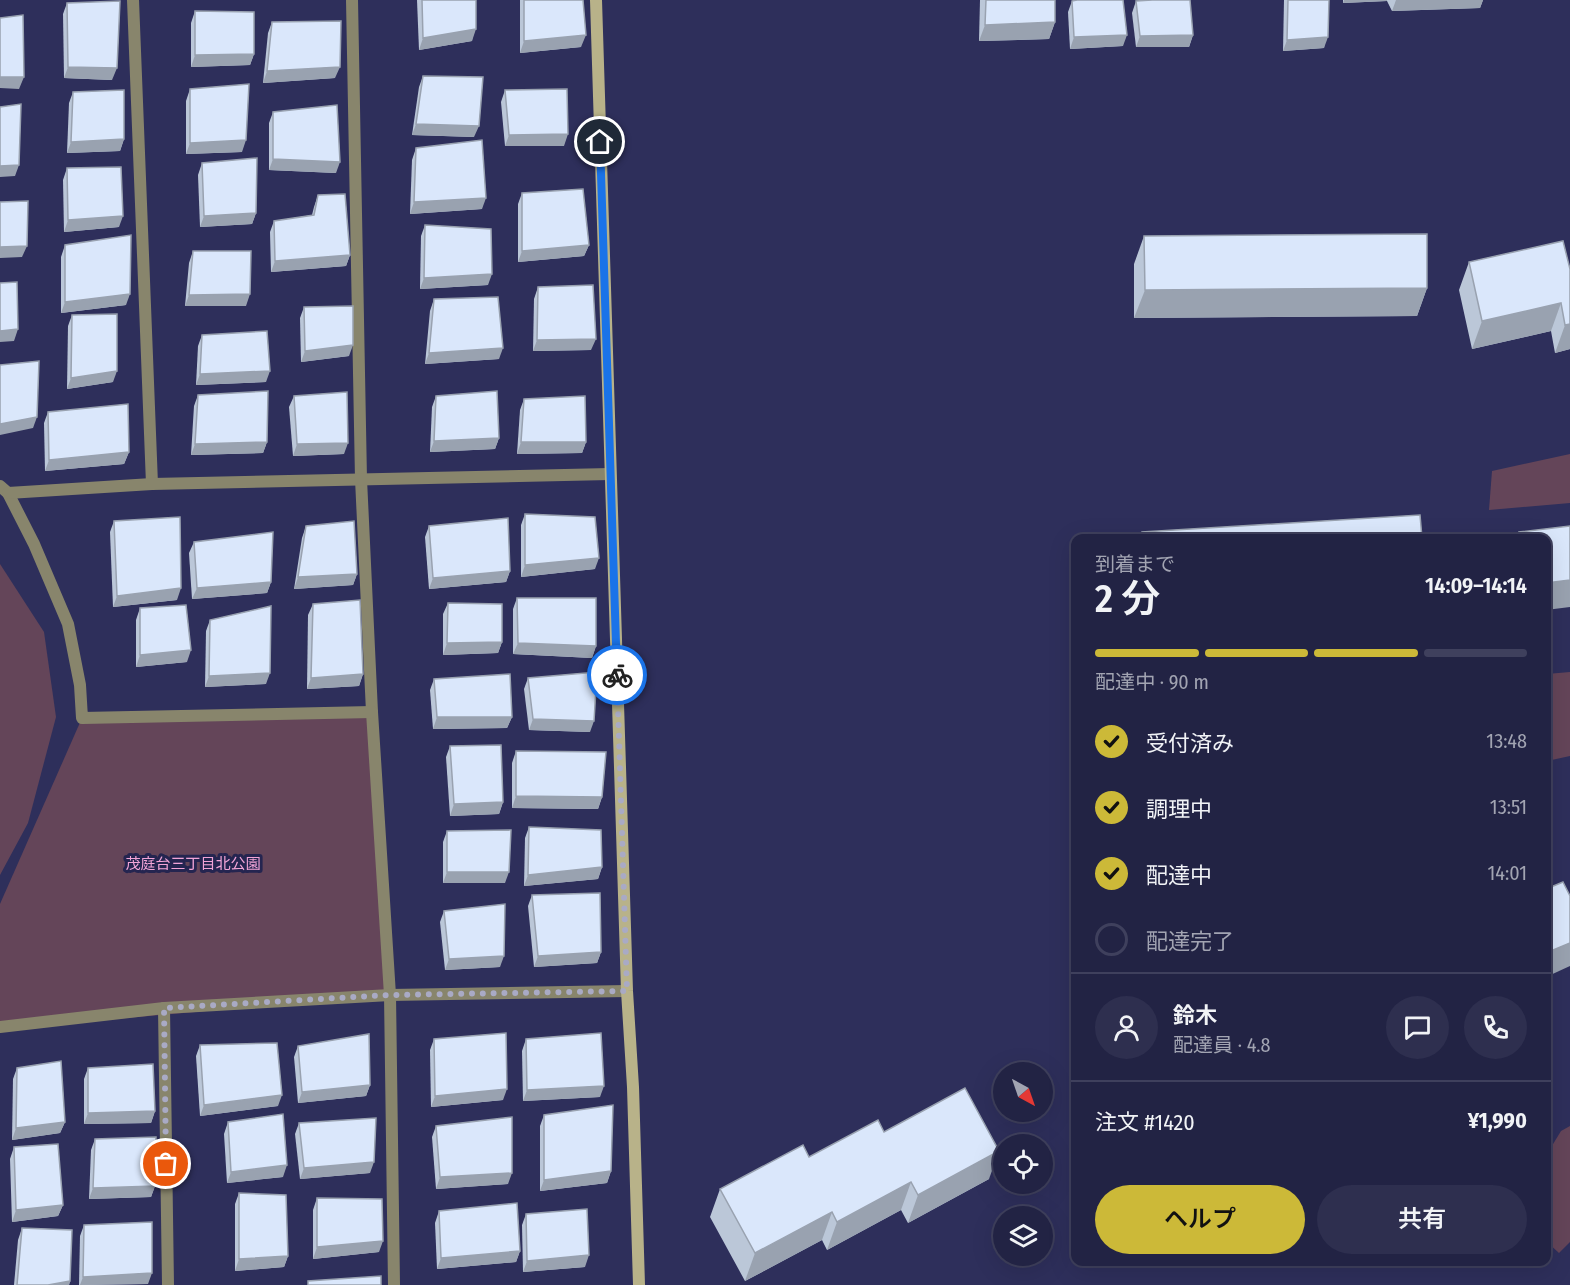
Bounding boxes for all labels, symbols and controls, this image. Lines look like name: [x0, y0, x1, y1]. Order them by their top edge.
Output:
pin: [574, 116, 625, 167]
icon: home: [583, 125, 616, 158]
text: 到着まで: [1095, 552, 1175, 576]
text: 14:09–14:14: [1425, 572, 1527, 599]
text: 2 分: [1095, 576, 1160, 622]
courier: [587, 645, 647, 705]
icon: bike: [601, 659, 634, 692]
text: 配達中 · 90 m: [1095, 670, 1209, 694]
icon: check: [1095, 725, 1128, 758]
text: 13:48: [1486, 729, 1527, 753]
text: 受付済み: [1146, 730, 1234, 757]
icon: check: [1095, 791, 1128, 824]
text: 13:51: [1490, 795, 1527, 819]
text: 調理中: [1146, 796, 1212, 823]
park label: 茂庭台三丁目北公園: [125, 855, 261, 873]
icon: check: [1095, 857, 1128, 890]
text: 14:01: [1488, 861, 1527, 885]
text: 配達中: [1146, 862, 1212, 889]
text: 配達完了: [1146, 928, 1234, 955]
button: person: [1095, 996, 1158, 1059]
button: chat: [1386, 996, 1449, 1059]
button: phone: [1464, 996, 1527, 1059]
text: 鈴木: [1173, 1002, 1217, 1029]
text: 配達員 · 4.8: [1173, 1033, 1271, 1057]
north arrow: [993, 1062, 1053, 1122]
map controls: [993, 1062, 1053, 1266]
text: ¥1,990: [1468, 1107, 1527, 1134]
text: 注文 #1420: [1095, 1109, 1195, 1136]
button: locate: [993, 1134, 1053, 1194]
pin: [140, 1138, 191, 1189]
icon: bag: [149, 1147, 182, 1180]
button: ヘルプ: [1095, 1185, 1305, 1254]
button: 共有: [1317, 1185, 1527, 1254]
button: layers: [993, 1206, 1053, 1266]

